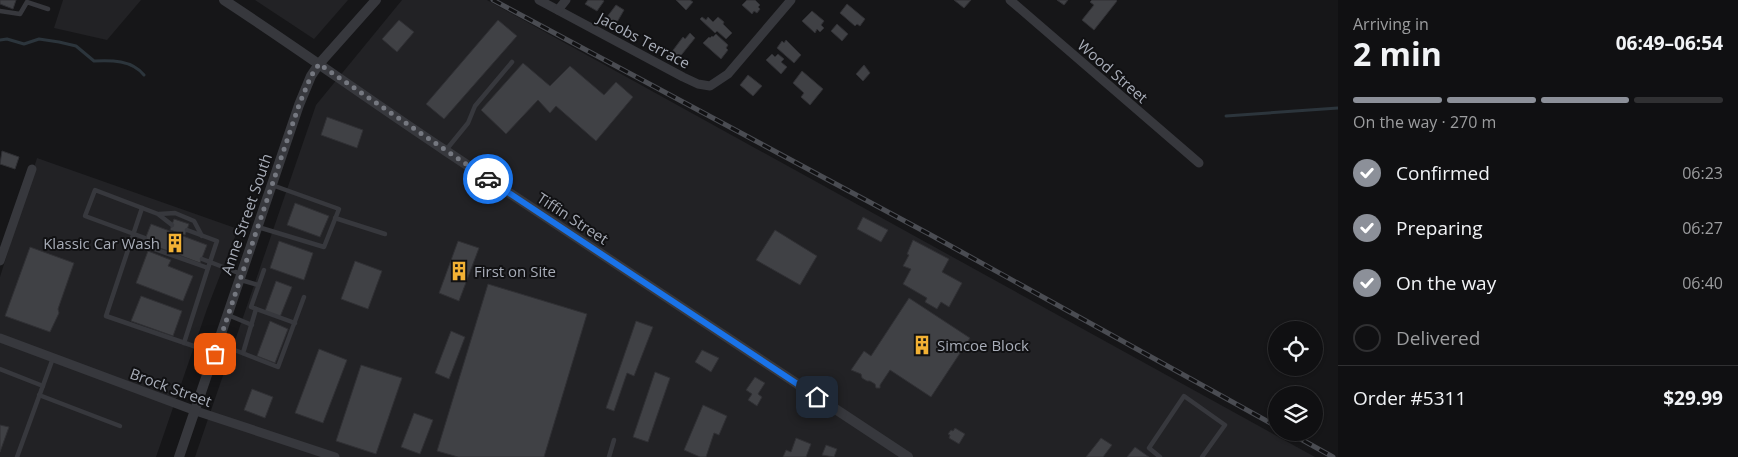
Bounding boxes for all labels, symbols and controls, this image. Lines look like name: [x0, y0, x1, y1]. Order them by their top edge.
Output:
street label: Jacobs Terrace: [593, 6, 694, 73]
text: Arriving in: [1353, 13, 1429, 35]
text: 06:49–06:54: [1616, 30, 1723, 56]
text: 2 min: [1353, 32, 1442, 75]
street label: Wood Street: [1074, 35, 1152, 107]
text: On the way · 270 m: [1353, 111, 1496, 133]
street label: Anne Street South: [216, 151, 276, 277]
courier: [463, 154, 513, 204]
icon: check: [1353, 159, 1381, 187]
text: Confirmed: [1396, 160, 1490, 186]
text: 06:23: [1682, 162, 1723, 184]
icon: car: [474, 165, 502, 193]
street label: Tiffin Street: [534, 188, 612, 248]
icon: check: [1353, 214, 1381, 242]
text: Preparing: [1396, 215, 1483, 241]
text: 06:27: [1682, 217, 1723, 239]
building icon: Klassic Car Wash: [164, 232, 186, 254]
place label: Klassic Car Wash: [43, 233, 160, 253]
building icon: First on Site: [448, 260, 470, 282]
place label: First on Site: [474, 261, 556, 281]
icon: check: [1353, 269, 1381, 297]
text: On the way: [1396, 270, 1496, 296]
text: 06:40: [1682, 272, 1723, 294]
map controls: [1268, 321, 1323, 441]
button: locate: [1268, 321, 1323, 376]
text: Delivered: [1396, 325, 1480, 351]
pin: [194, 333, 236, 375]
building icon: Simcoe Block: [911, 334, 933, 356]
place label: Simcoe Block: [937, 335, 1029, 355]
icon: bag: [201, 340, 229, 368]
street label: Brock Street: [127, 363, 215, 411]
pin: [796, 376, 838, 418]
icon: home: [803, 383, 831, 411]
text: Order #5311: [1353, 385, 1466, 411]
text: $29.99: [1663, 385, 1723, 411]
button: layers: [1268, 386, 1323, 441]

